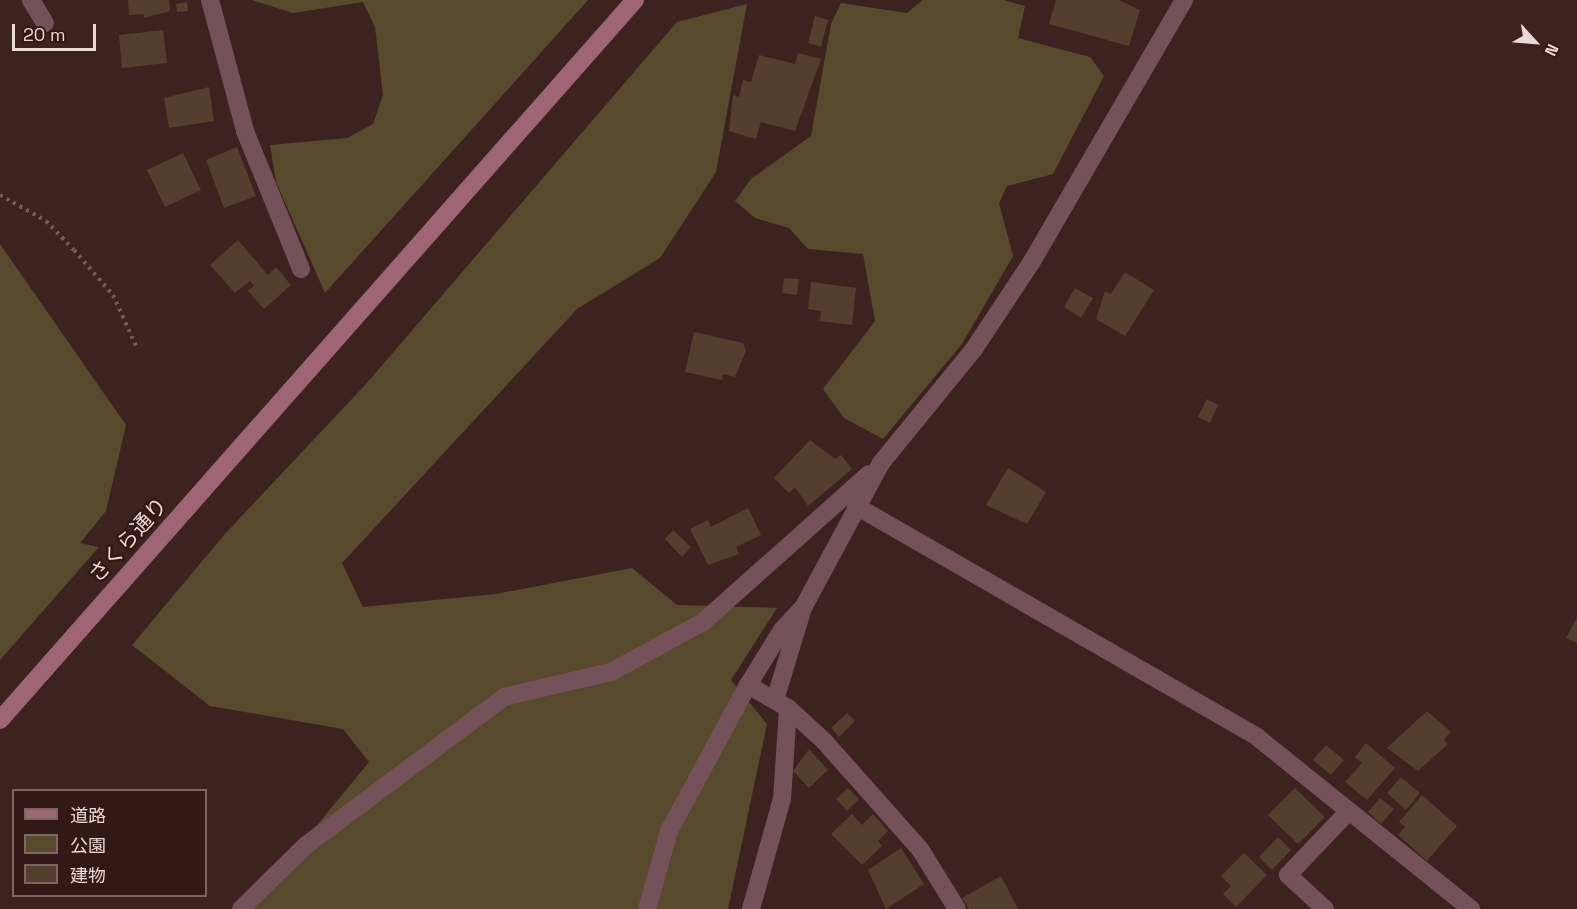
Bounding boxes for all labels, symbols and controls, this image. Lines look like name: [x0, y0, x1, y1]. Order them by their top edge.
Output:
scale bar: [15, 12, 99, 50]
north arrow: [1505, 12, 1565, 72]
text: 20 m: [23, 23, 66, 46]
text: N: [1540, 41, 1563, 60]
street label: さくら通り: [84, 493, 172, 587]
legend: [12, 789, 207, 897]
text: 道路: [70, 804, 106, 827]
text: 公園: [70, 834, 106, 857]
text: 建物: [70, 864, 106, 887]

